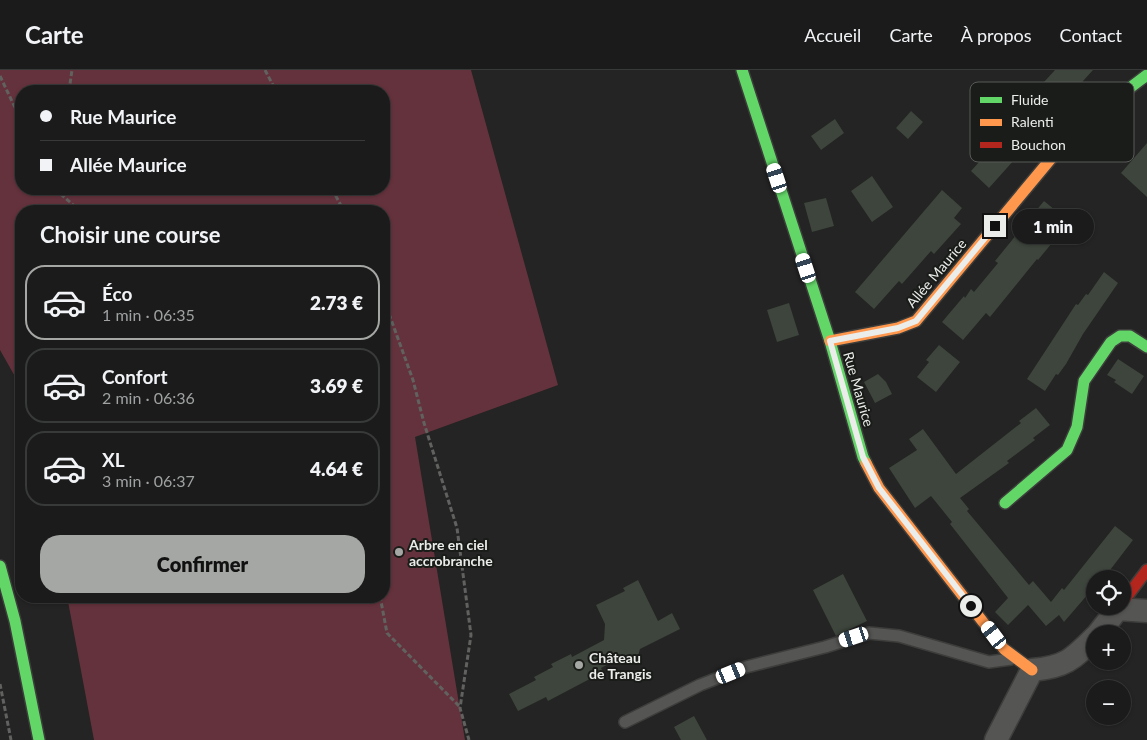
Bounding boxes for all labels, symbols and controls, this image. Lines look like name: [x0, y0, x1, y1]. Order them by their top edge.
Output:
text: Carte: [25, 20, 84, 49]
text: Accueil: [804, 24, 861, 46]
text: Carte: [889, 24, 933, 46]
text: À propos: [961, 24, 1032, 46]
text: Contact: [1060, 24, 1122, 46]
legend: [970, 82, 1134, 162]
text: Fluide: [1011, 91, 1049, 108]
text: Rue Maurice: [70, 105, 176, 128]
text: Ralenti: [1011, 113, 1054, 130]
text: Bouchon: [1011, 136, 1066, 153]
text: Allée Maurice: [70, 153, 187, 176]
car: [765, 161, 788, 195]
callout: 1 min: [1012, 208, 1095, 244]
route end: [984, 215, 1006, 237]
text: 1 min: [1033, 217, 1073, 236]
text: Choisir une course: [40, 221, 221, 248]
street label: Allée Maurice: [902, 235, 970, 311]
car: [794, 251, 817, 285]
icon: car: [42, 280, 87, 325]
text: Éco: [102, 282, 132, 305]
text: 2.73 €: [310, 291, 363, 314]
text: 1 min · 06:35: [102, 305, 195, 324]
street label: Rue Maurice: [840, 350, 878, 428]
icon: car: [42, 363, 87, 408]
text: Confort: [102, 365, 167, 388]
text: 3.69 €: [310, 374, 363, 397]
text: 2 min · 06:36: [102, 388, 195, 407]
icon: car: [42, 446, 87, 491]
text: XL: [102, 448, 125, 471]
text: 4.64 €: [310, 457, 363, 480]
text: 3 min · 06:37: [102, 471, 195, 490]
button: Confirmer: [40, 535, 365, 593]
place label: Arbre en ciel accrobranche: [408, 536, 493, 569]
marker: Arbre en ciel accrobranche: [393, 546, 405, 558]
map controls: [1086, 570, 1131, 725]
button: locate: [1086, 570, 1131, 615]
route start: [960, 595, 982, 617]
car: [978, 619, 1009, 651]
car: [837, 625, 870, 649]
button: +: [1086, 625, 1131, 670]
place label: Château de Trangis: [589, 649, 652, 682]
marker: Château de Trangis: [573, 659, 585, 671]
car: [714, 660, 747, 686]
button: −: [1086, 680, 1131, 725]

